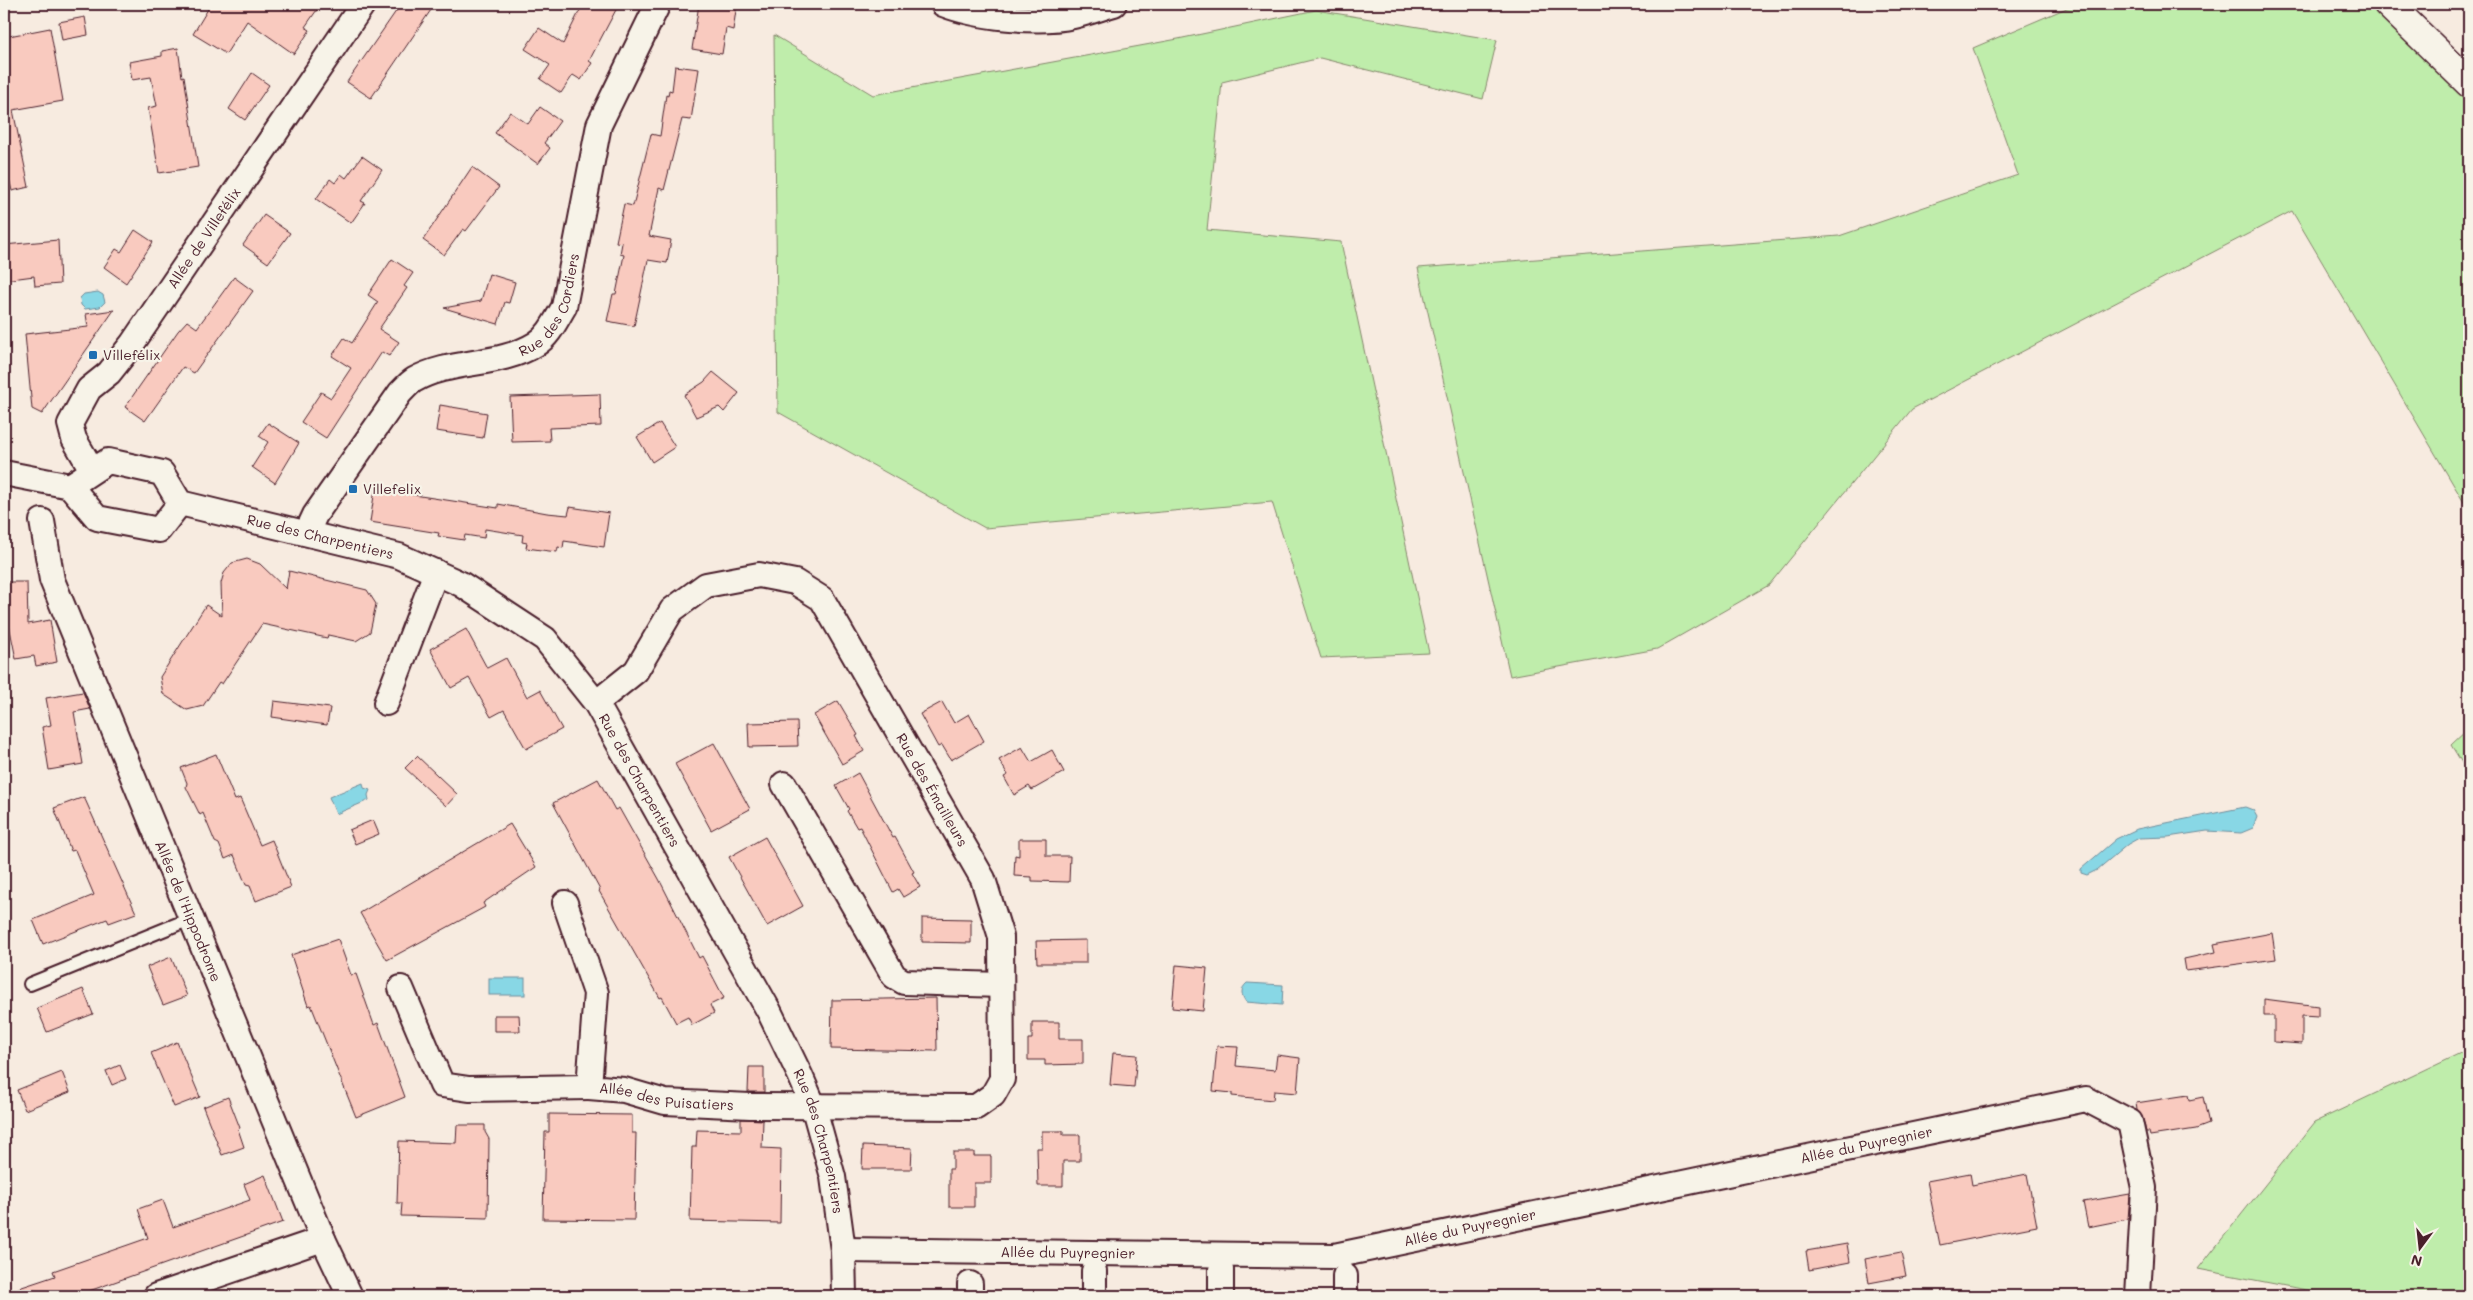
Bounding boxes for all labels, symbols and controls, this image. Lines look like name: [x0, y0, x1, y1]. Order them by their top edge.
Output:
street label: Allée de Villefélix: [163, 183, 245, 292]
street label: Rue des Cordiers: [516, 252, 583, 361]
place label: Villefélix: [103, 345, 160, 364]
marker: Villefélix: [87, 349, 99, 361]
place label: Villefelix: [363, 479, 421, 498]
marker: Villefelix: [347, 483, 359, 495]
street label: Rue des Charpentiers: [245, 510, 396, 563]
street label: Rue des Charpentiers: [595, 710, 685, 850]
street label: Rue des Émailleurs: [892, 730, 973, 850]
street label: Allée de l'Hippodrome: [151, 838, 226, 985]
street label: Rue des Charpentiers: [789, 1065, 848, 1215]
street label: Allée des Puisatiers: [599, 1078, 734, 1114]
street label: Allée du Puyregnier: [1798, 1121, 1934, 1167]
street label: Allée du Puyregnier: [1402, 1204, 1538, 1250]
north arrow: [2396, 1222, 2446, 1272]
street label: Allée du Puyregnier: [1001, 1242, 1135, 1263]
text: N: [2409, 1250, 2424, 1272]

